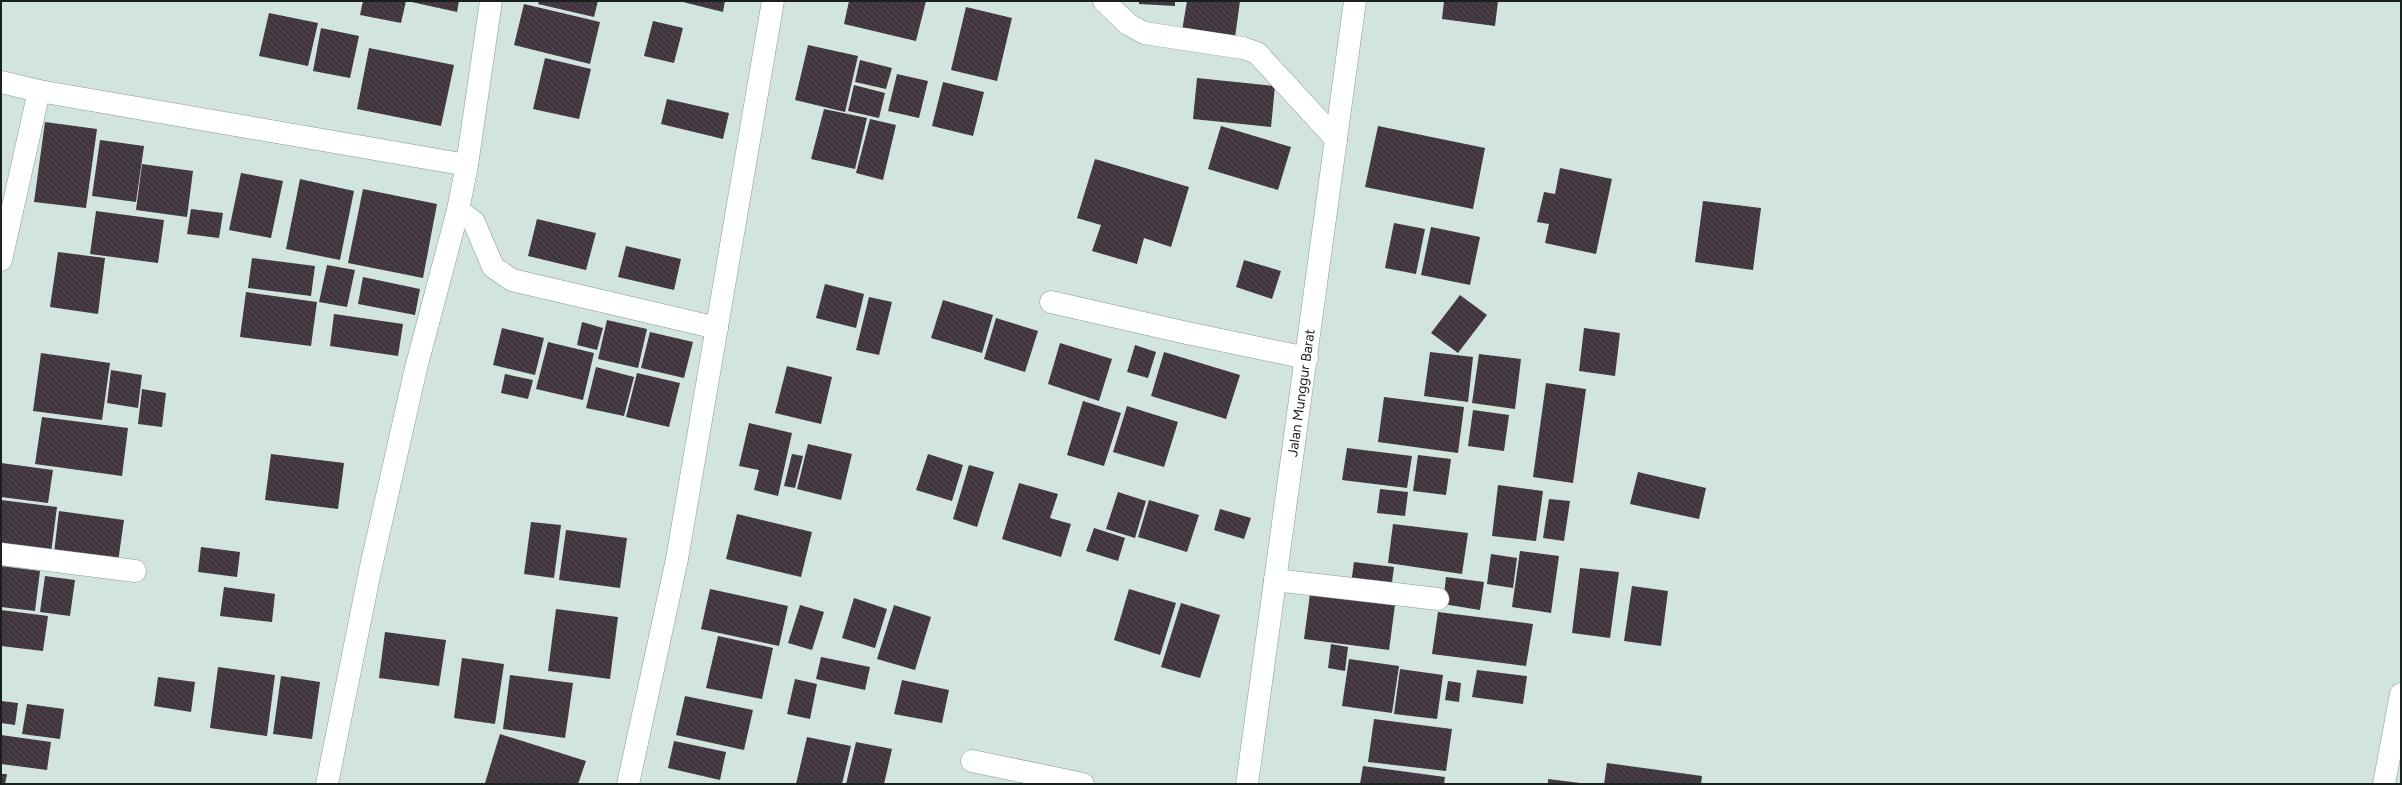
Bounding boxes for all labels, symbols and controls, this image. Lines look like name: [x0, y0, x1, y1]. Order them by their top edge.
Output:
street label: Jalan Munggur Barat: [1284, 328, 1319, 458]

